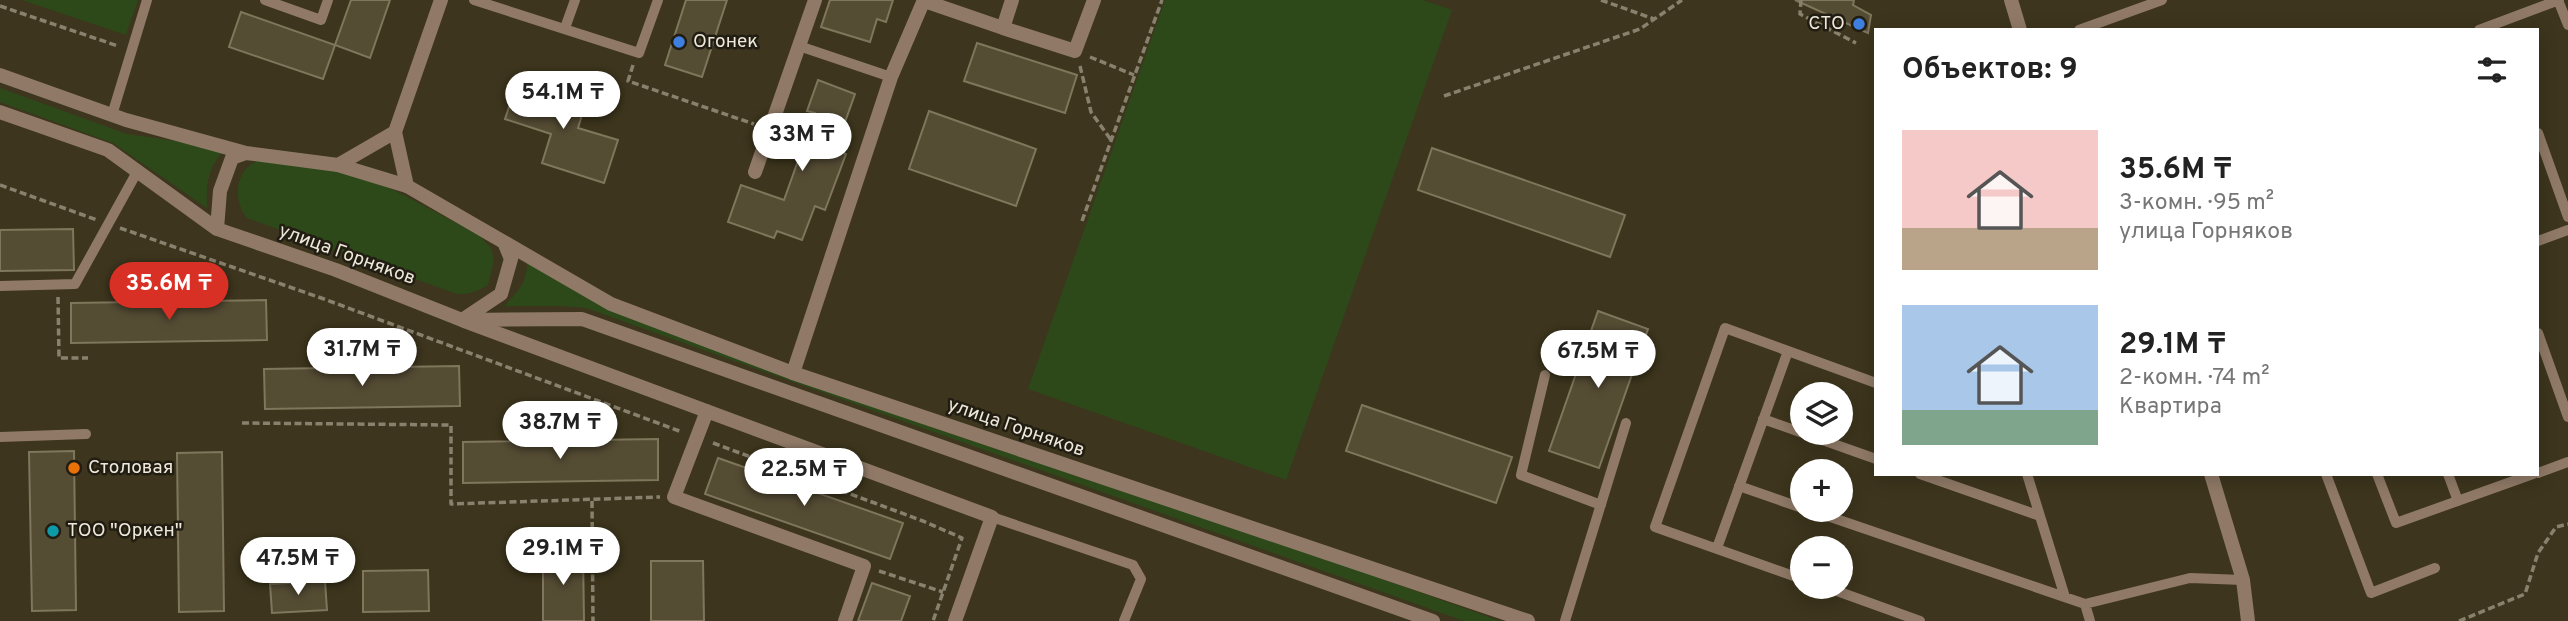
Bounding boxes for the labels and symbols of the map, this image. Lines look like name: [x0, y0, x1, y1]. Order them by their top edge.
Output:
place label: СТО: [1808, 12, 1845, 36]
marker: СТО: [1851, 16, 1867, 32]
place label: Огонек: [693, 30, 758, 54]
marker: Огонек: [671, 34, 687, 50]
pin: 54.1M ₸: [498, 72, 628, 131]
pin: 33M ₸: [753, 114, 851, 173]
street label: улица Горняков: [275, 219, 419, 291]
pin: 35.6M ₸: [104, 262, 234, 322]
pin: 31.7M ₸: [297, 328, 427, 388]
pin: 67.5M ₸: [1533, 330, 1663, 390]
street label: улица Горняков: [944, 393, 1088, 463]
pin: 38.7M ₸: [495, 402, 625, 461]
pin: 22.5M ₸: [739, 448, 869, 508]
place label: Столовая: [88, 456, 173, 480]
marker: Столовая: [66, 460, 82, 476]
place label: ТОО "Оркен": [67, 519, 182, 543]
marker: ТОО "Оркен": [45, 523, 61, 539]
pin: 29.1M ₸: [498, 528, 628, 587]
pin: 47.5M ₸: [233, 538, 363, 597]

